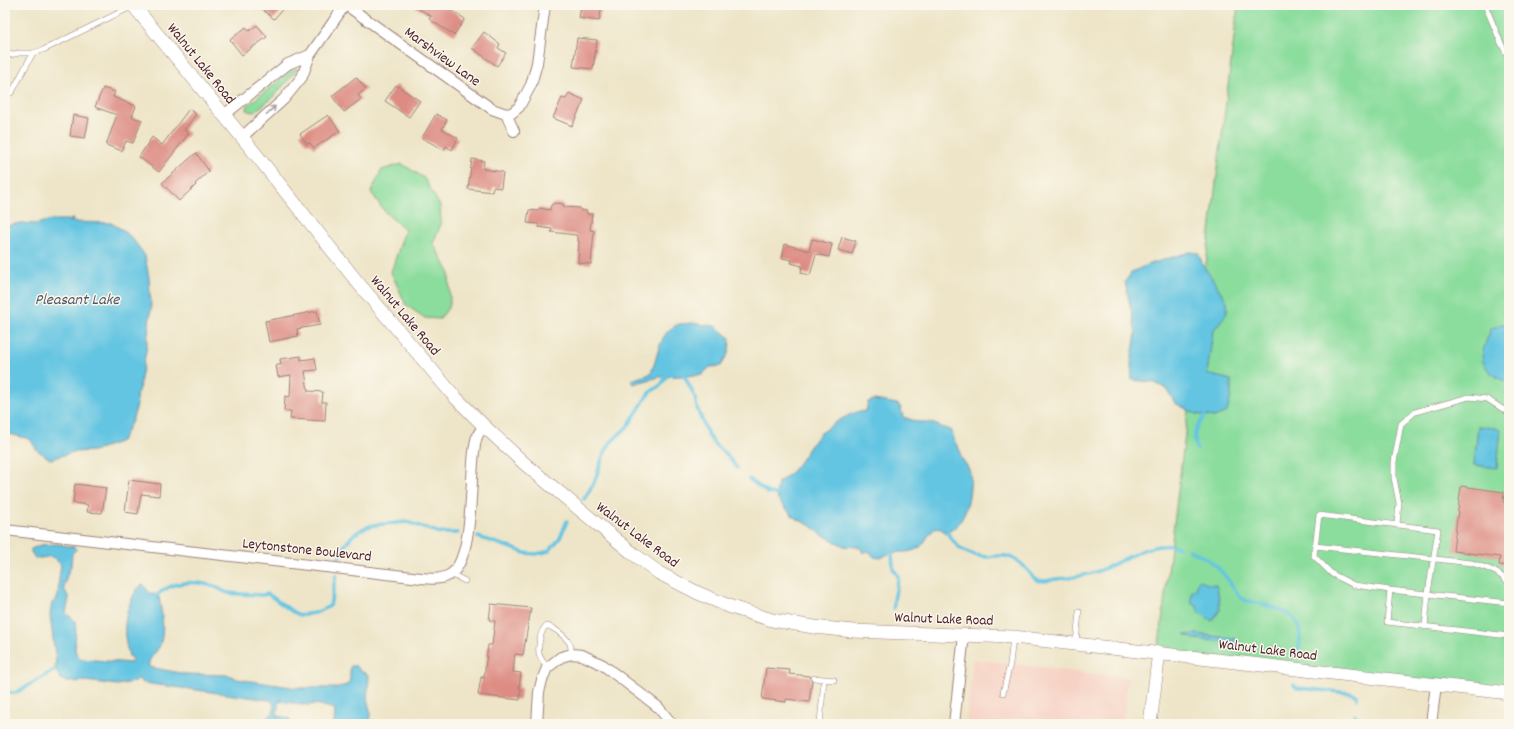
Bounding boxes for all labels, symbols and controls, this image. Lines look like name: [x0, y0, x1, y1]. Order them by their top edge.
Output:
street label: Walnut Lake Road: [161, 19, 240, 110]
street label: Marshview Lane: [399, 22, 485, 93]
one-way arrow: [266, 105, 276, 115]
street label: Walnut Lake Road: [364, 271, 445, 361]
water label: Pleasant Lake: [35, 289, 120, 312]
street label: Walnut Lake Road: [591, 497, 683, 574]
street label: Leytonstone Boulevard: [241, 533, 372, 569]
street label: Walnut Lake Road: [894, 607, 994, 633]
street label: Walnut Lake Road: [1217, 634, 1318, 668]

